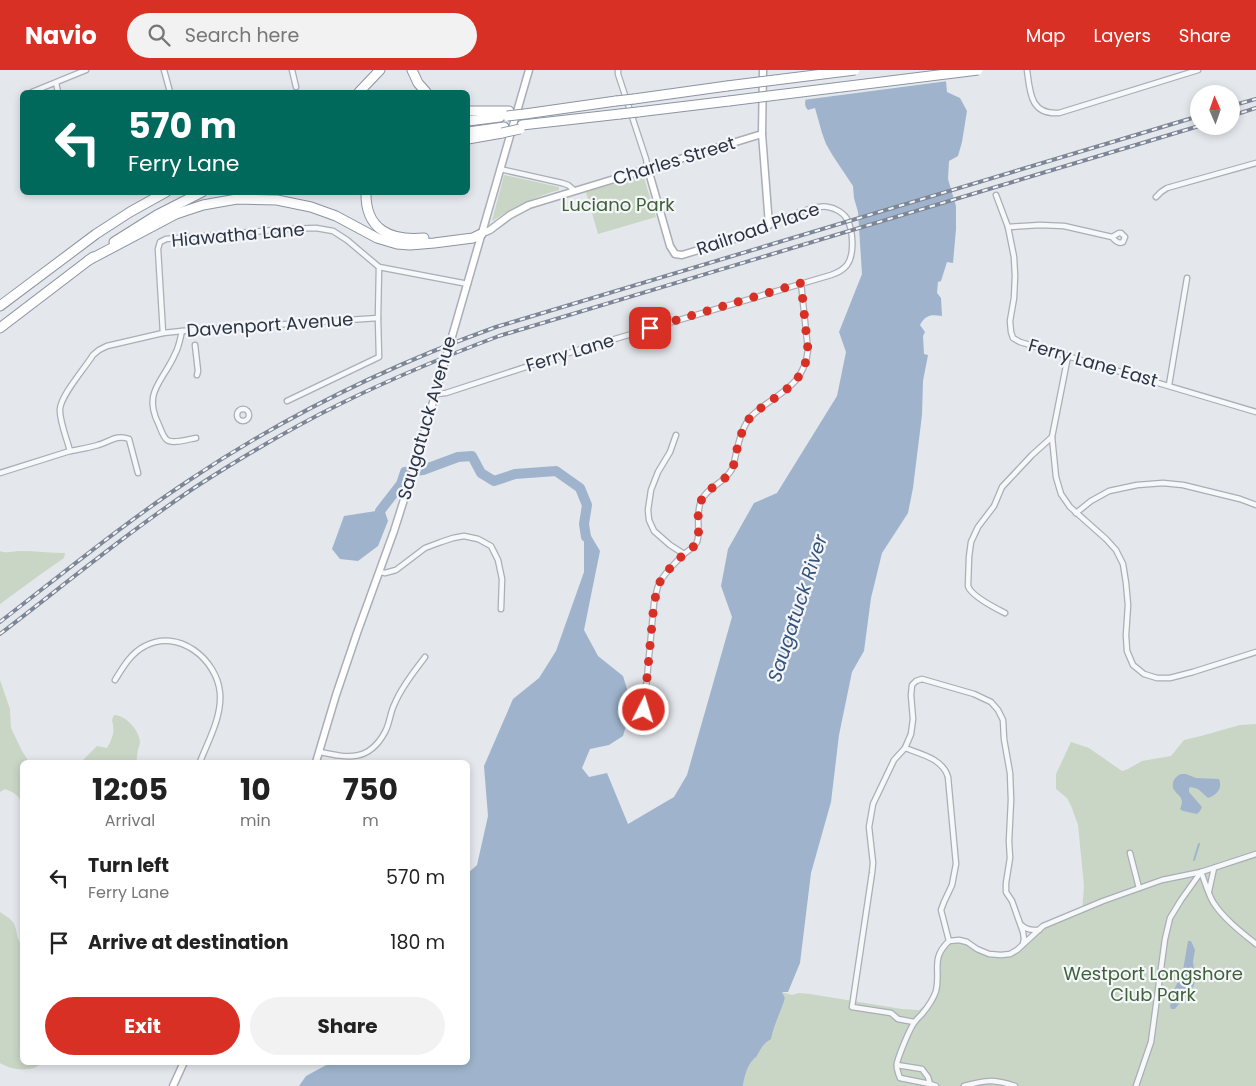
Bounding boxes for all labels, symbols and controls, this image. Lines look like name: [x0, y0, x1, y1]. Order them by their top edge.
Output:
search box: [127, 13, 477, 58]
text: Navio: [25, 19, 97, 52]
icon: search: [145, 21, 173, 49]
text: Search here: [185, 22, 299, 49]
text: Map: [1026, 23, 1066, 48]
text: Layers: [1094, 23, 1151, 48]
text: Share: [1179, 23, 1231, 48]
north arrow: [1190, 85, 1240, 135]
map controls: [1190, 85, 1240, 135]
text: 570 m: [128, 101, 237, 150]
icon: left: [45, 110, 110, 175]
street label: Charles Street: [610, 130, 738, 191]
text: Ferry Lane: [128, 148, 240, 179]
park label: Luciano Park: [561, 192, 675, 217]
street label: Railroad Place: [693, 196, 823, 261]
street label: Hiawatha Lane: [170, 216, 306, 253]
street label: Davenport Avenue: [186, 306, 354, 343]
pin: [629, 307, 671, 349]
icon: arrive: [636, 314, 664, 342]
street label: Ferry Lane: [523, 327, 617, 378]
street label: Ferry Lane East: [1026, 332, 1161, 393]
street label: Saugatuck Avenue: [391, 333, 462, 503]
water label: Saugatuck River: [761, 530, 834, 685]
position arrow: [617, 683, 669, 735]
text: 12:05: [92, 768, 168, 811]
text: 10: [240, 768, 271, 811]
text: 750: [343, 768, 398, 811]
text: Arrival: [105, 809, 155, 832]
text: min: [240, 809, 271, 832]
text: m: [362, 809, 379, 832]
text: Turn left: [88, 852, 169, 879]
icon: left: [45, 864, 73, 892]
text: 570 m: [386, 864, 445, 891]
text: Ferry Lane: [88, 881, 169, 904]
icon: arrive: [45, 929, 73, 957]
text: Arrive at destination: [88, 929, 289, 956]
text: 180 m: [390, 929, 445, 956]
park label: Westport Longshore Club Park: [1063, 961, 1243, 1007]
button: Exit: [45, 997, 240, 1055]
button: Share: [250, 997, 445, 1055]

